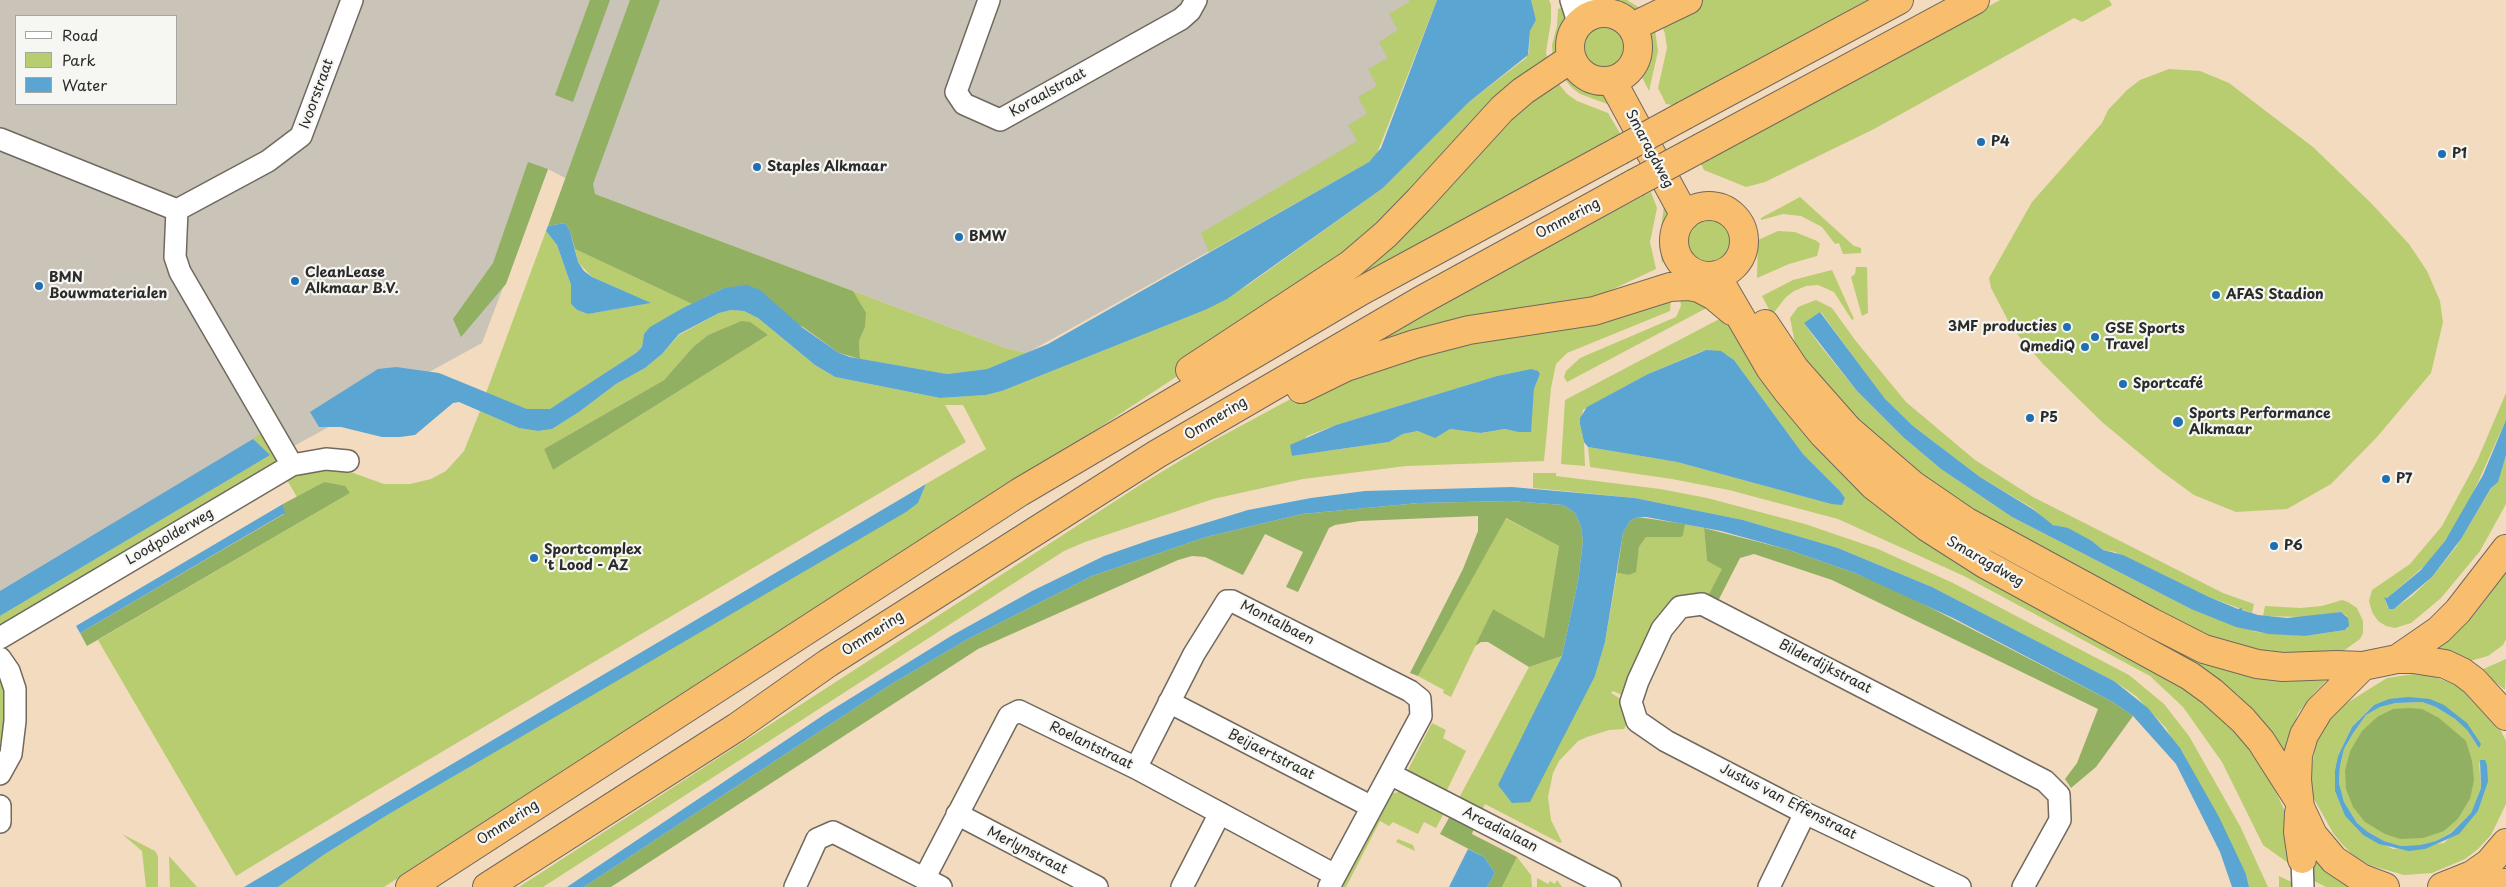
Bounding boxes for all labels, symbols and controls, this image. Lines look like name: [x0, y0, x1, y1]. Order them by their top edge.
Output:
legend: [15, 15, 178, 105]
text: Road: [62, 23, 98, 46]
text: Park: [62, 48, 96, 71]
street label: Ivoorstraat: [297, 57, 337, 131]
street label: Koraalstraat: [1007, 65, 1089, 121]
text: Water: [62, 73, 107, 96]
street label: Smaragdweg: [1621, 107, 1677, 191]
place label: P4: [1991, 134, 2010, 150]
marker: P4: [1975, 136, 1987, 148]
place label: P1: [2452, 146, 2467, 162]
marker: P1: [2436, 148, 2448, 160]
place label: Staples Alkmaar: [767, 159, 887, 175]
marker: Staples Alkmaar: [751, 161, 763, 173]
street label: Ommering: [1533, 195, 1603, 243]
place label: BMW: [969, 229, 1006, 245]
marker: BMW: [953, 231, 965, 243]
place label: CleanLease Alkmaar B.V.: [305, 265, 399, 298]
place label: BMN Bouwmaterialen: [49, 270, 167, 302]
marker: CleanLease Alkmaar B.V.: [289, 275, 301, 287]
marker: BMN Bouwmaterialen: [33, 280, 45, 292]
place label: AFAS Stadion: [2226, 287, 2324, 303]
marker: AFAS Stadion: [2210, 289, 2222, 301]
place label: 3MF producties: [1948, 319, 2057, 335]
marker: 3MF producties: [2061, 321, 2073, 333]
place label: GSE Sports Travel: [2105, 321, 2185, 354]
marker: GSE Sports Travel: [2089, 331, 2101, 343]
place label: QmediQ: [2020, 339, 2075, 355]
marker: QmediQ: [2079, 341, 2091, 353]
place label: Sportcafé: [2133, 376, 2203, 392]
marker: Sportcafé: [2117, 378, 2129, 390]
street label: Ommering: [1182, 394, 1250, 444]
place label: Sports Performance Alkmaar: [2189, 406, 2331, 438]
place label: P5: [2040, 410, 2058, 426]
marker: P5: [2024, 412, 2036, 424]
marker: Sports Performance Alkmaar: [2171, 415, 2185, 429]
place label: P7: [2396, 471, 2412, 487]
marker: P7: [2380, 473, 2392, 485]
street label: Loodpolderweg: [123, 505, 217, 569]
street label: Smaragdweg: [1943, 533, 2027, 591]
place label: P6: [2284, 538, 2303, 554]
marker: P6: [2268, 540, 2280, 552]
place label: Sportcomplex 't Lood - AZ: [544, 542, 642, 574]
marker: Sportcomplex 't Lood - AZ: [528, 552, 540, 564]
street label: Montalbaen: [1237, 597, 1317, 649]
street label: Ommering: [839, 608, 907, 660]
street label: Bilderdijkstraat: [1776, 636, 1874, 698]
street label: Roelantstraat: [1046, 719, 1136, 773]
street label: Beijaertstraat: [1225, 726, 1317, 784]
street label: Justus van Effenstraat: [1717, 760, 1859, 844]
street label: Ommering: [474, 797, 542, 849]
street label: Arcadialaan: [1460, 804, 1540, 856]
street label: Merlynstraat: [984, 824, 1070, 878]

